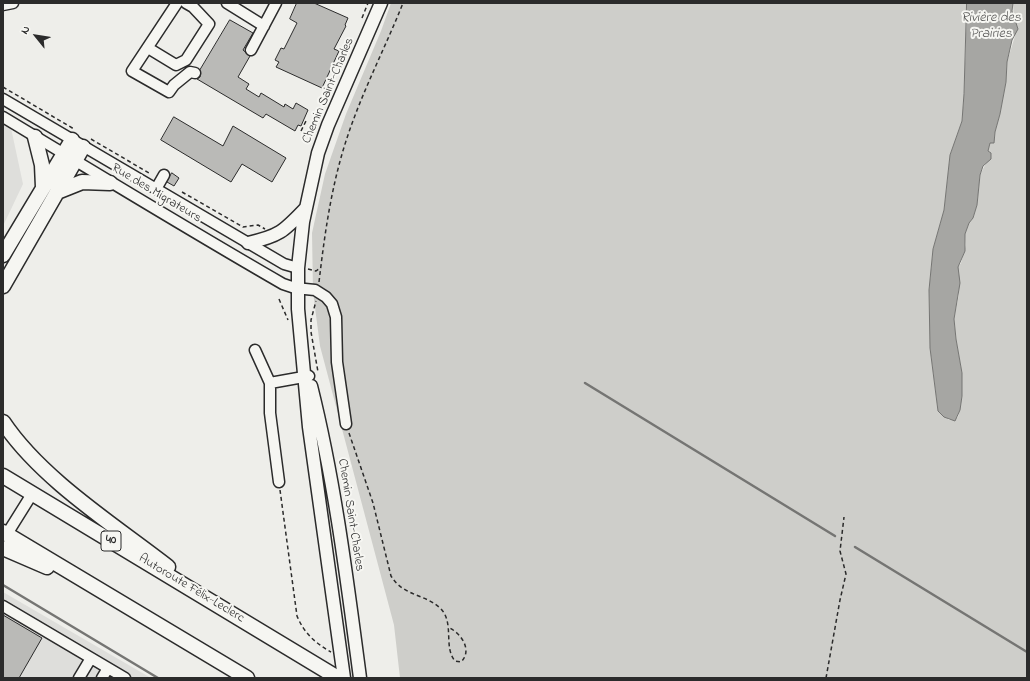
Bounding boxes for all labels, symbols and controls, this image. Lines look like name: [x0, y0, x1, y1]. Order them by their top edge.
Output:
water label: Rivière des Prairies: [961, 11, 1021, 44]
north arrow: [16, 16, 56, 56]
text: N: [17, 23, 34, 37]
street label: Chemin Saint-Charles: [300, 36, 358, 146]
street label: Rue des Migrateurs: [108, 161, 204, 227]
street label: Chemin Saint-Charles: [333, 458, 367, 572]
road number: 40: [101, 531, 121, 551]
street label: Autoroute Félix-Leclerc: [135, 551, 247, 627]

